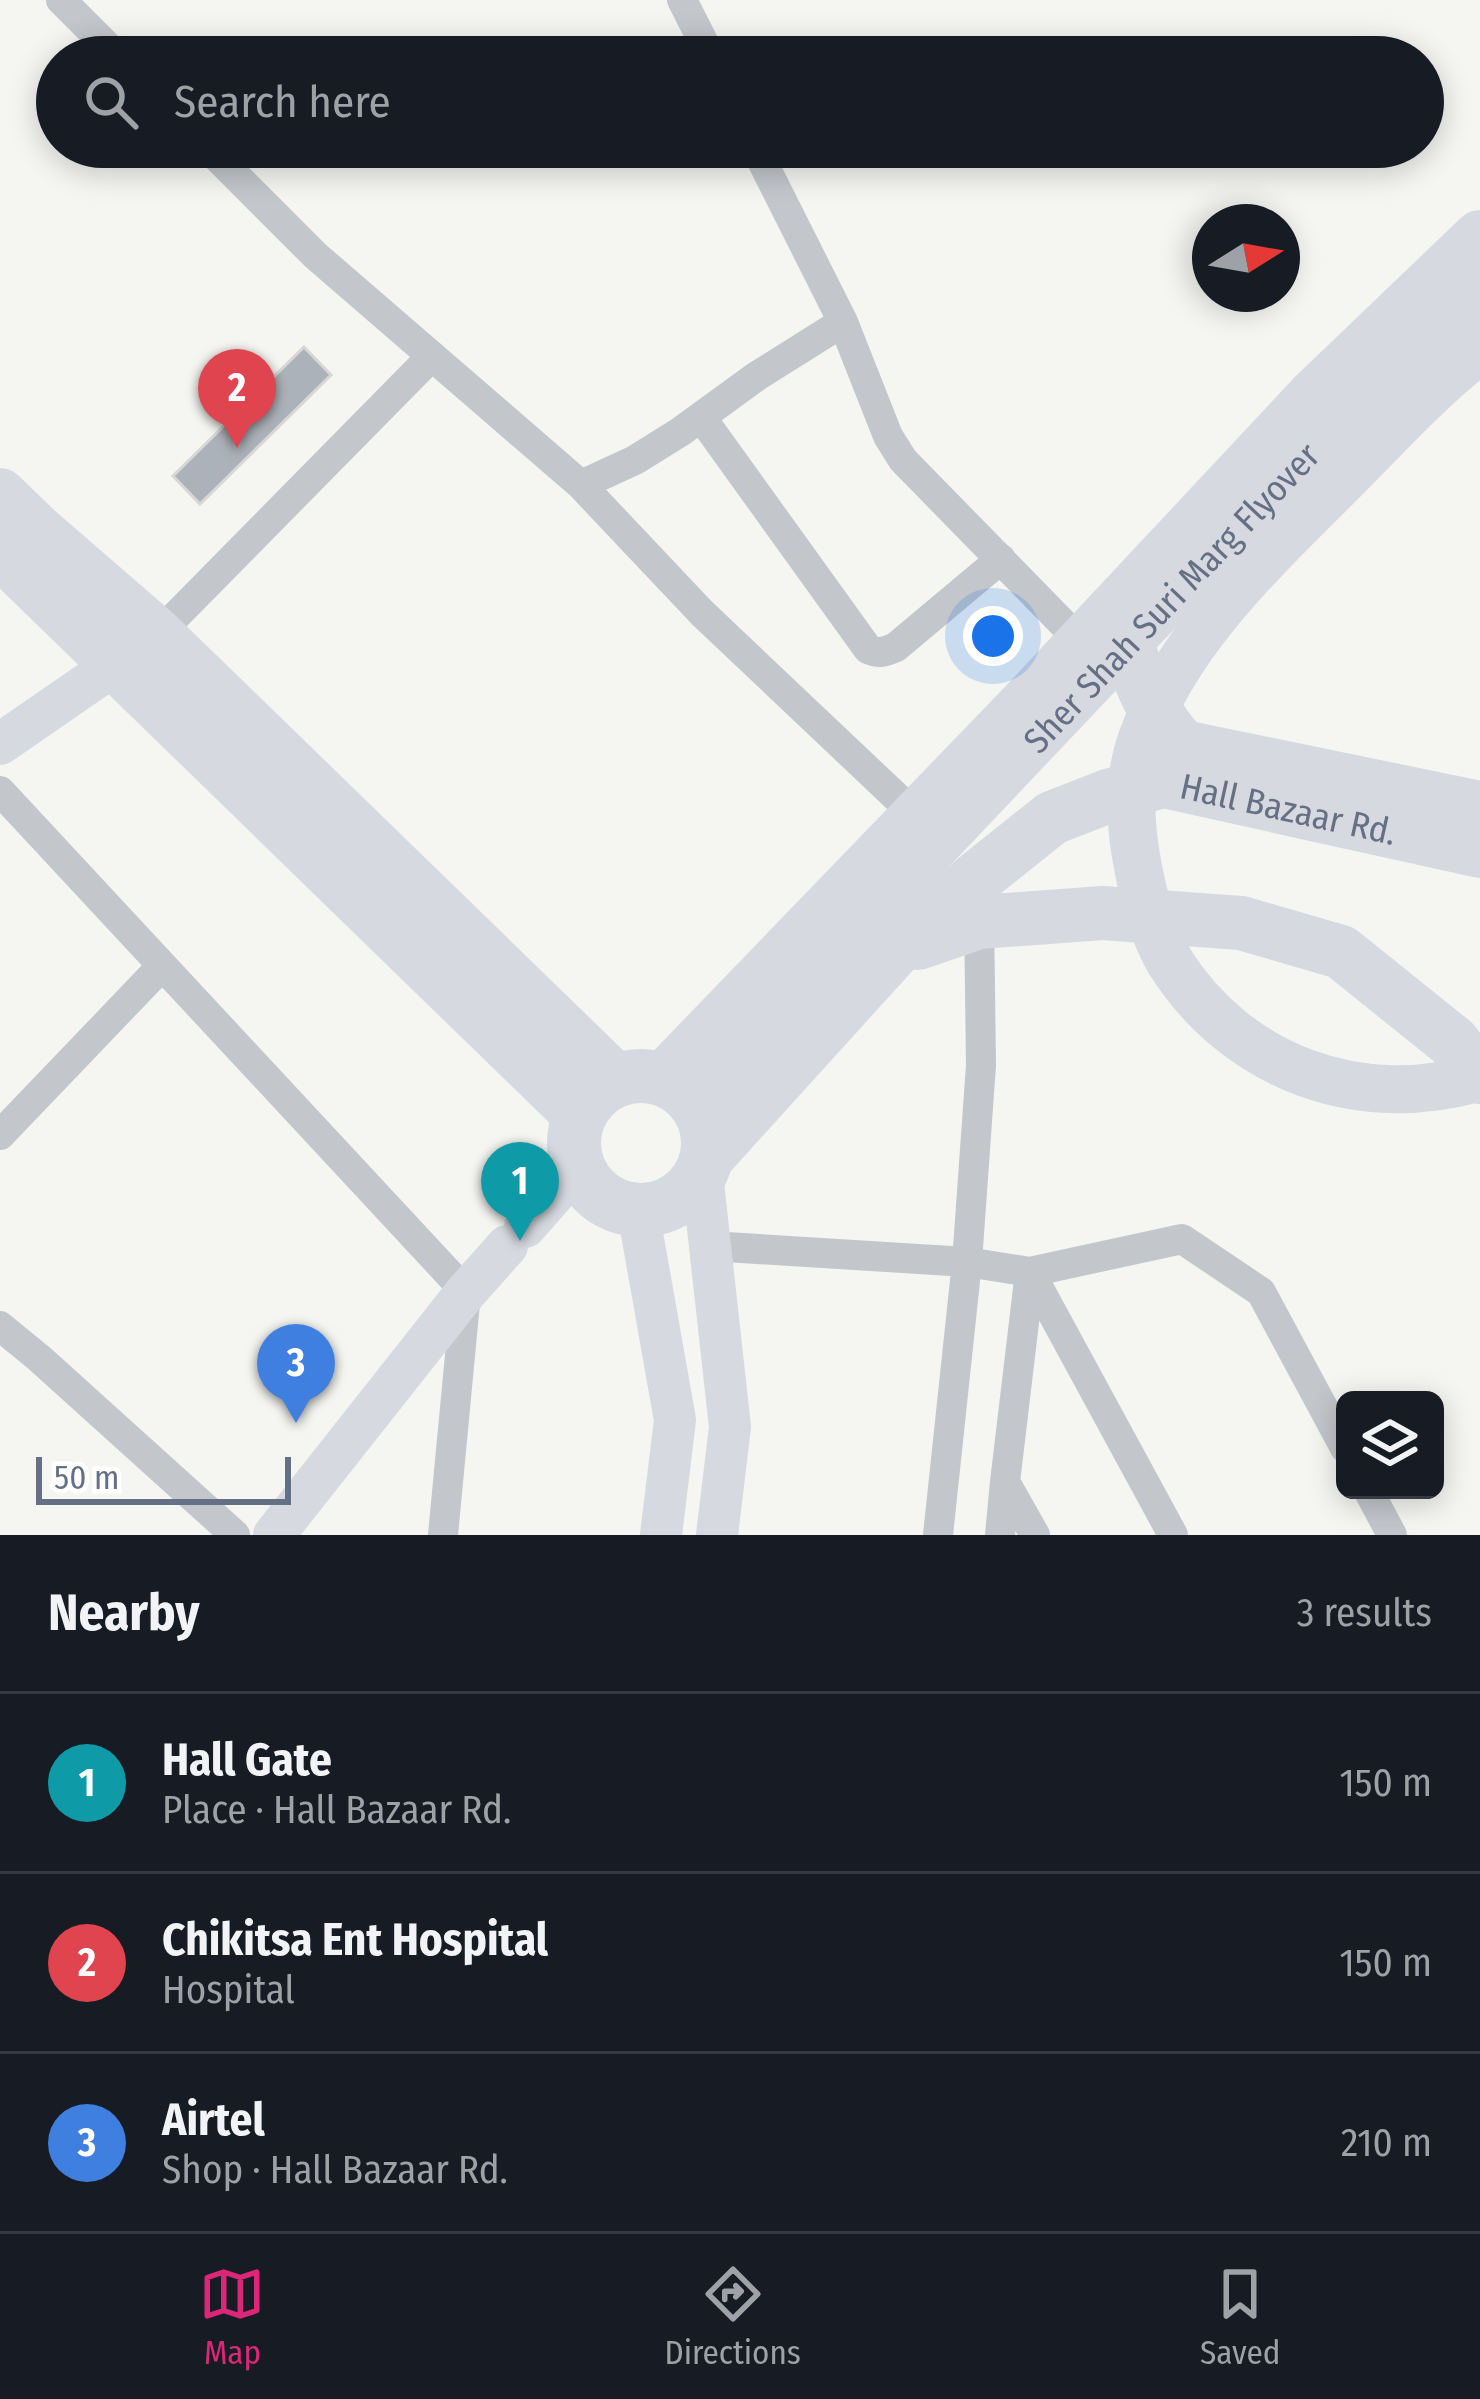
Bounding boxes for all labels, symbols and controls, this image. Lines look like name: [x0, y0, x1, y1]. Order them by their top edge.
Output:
search box: [36, 36, 1444, 168]
icon: search: [78, 69, 144, 135]
text: Search here: [174, 75, 391, 129]
north arrow: [1192, 204, 1300, 312]
pin: 2: [198, 349, 276, 448]
street label: Sher Shah Suri Marg Flyover: [1015, 434, 1330, 762]
your location: [963, 606, 1023, 666]
street label: Hall Bazaar Rd.: [1176, 764, 1400, 855]
pin: 1: [481, 1142, 559, 1241]
pin: 3: [257, 1324, 335, 1423]
map controls: [1336, 1391, 1444, 1499]
button: layers: [1336, 1391, 1444, 1499]
scale bar: [36, 1451, 291, 1504]
text: 50 m: [54, 1458, 119, 1498]
text: Nearby: [48, 1582, 200, 1644]
text: 3 results: [1297, 1590, 1432, 1636]
text: Hall Gate: [162, 1733, 332, 1787]
text: 1: [79, 1760, 95, 1806]
text: 150 m: [1339, 1760, 1432, 1806]
text: Place · Hall Bazaar Rd.: [162, 1787, 511, 1833]
text: Chikitsa Ent Hospital: [162, 1913, 548, 1967]
text: 2: [78, 1940, 96, 1986]
text: 150 m: [1339, 1940, 1432, 1986]
text: Hospital: [162, 1967, 295, 2013]
text: Airtel: [162, 2093, 265, 2147]
text: 3: [78, 2120, 96, 2166]
text: 210 m: [1341, 2120, 1432, 2166]
text: Shop · Hall Bazaar Rd.: [162, 2147, 508, 2193]
tab: Map: [199, 2261, 265, 2373]
tab: Directions: [664, 2261, 801, 2373]
tab: Saved: [1200, 2261, 1280, 2373]

